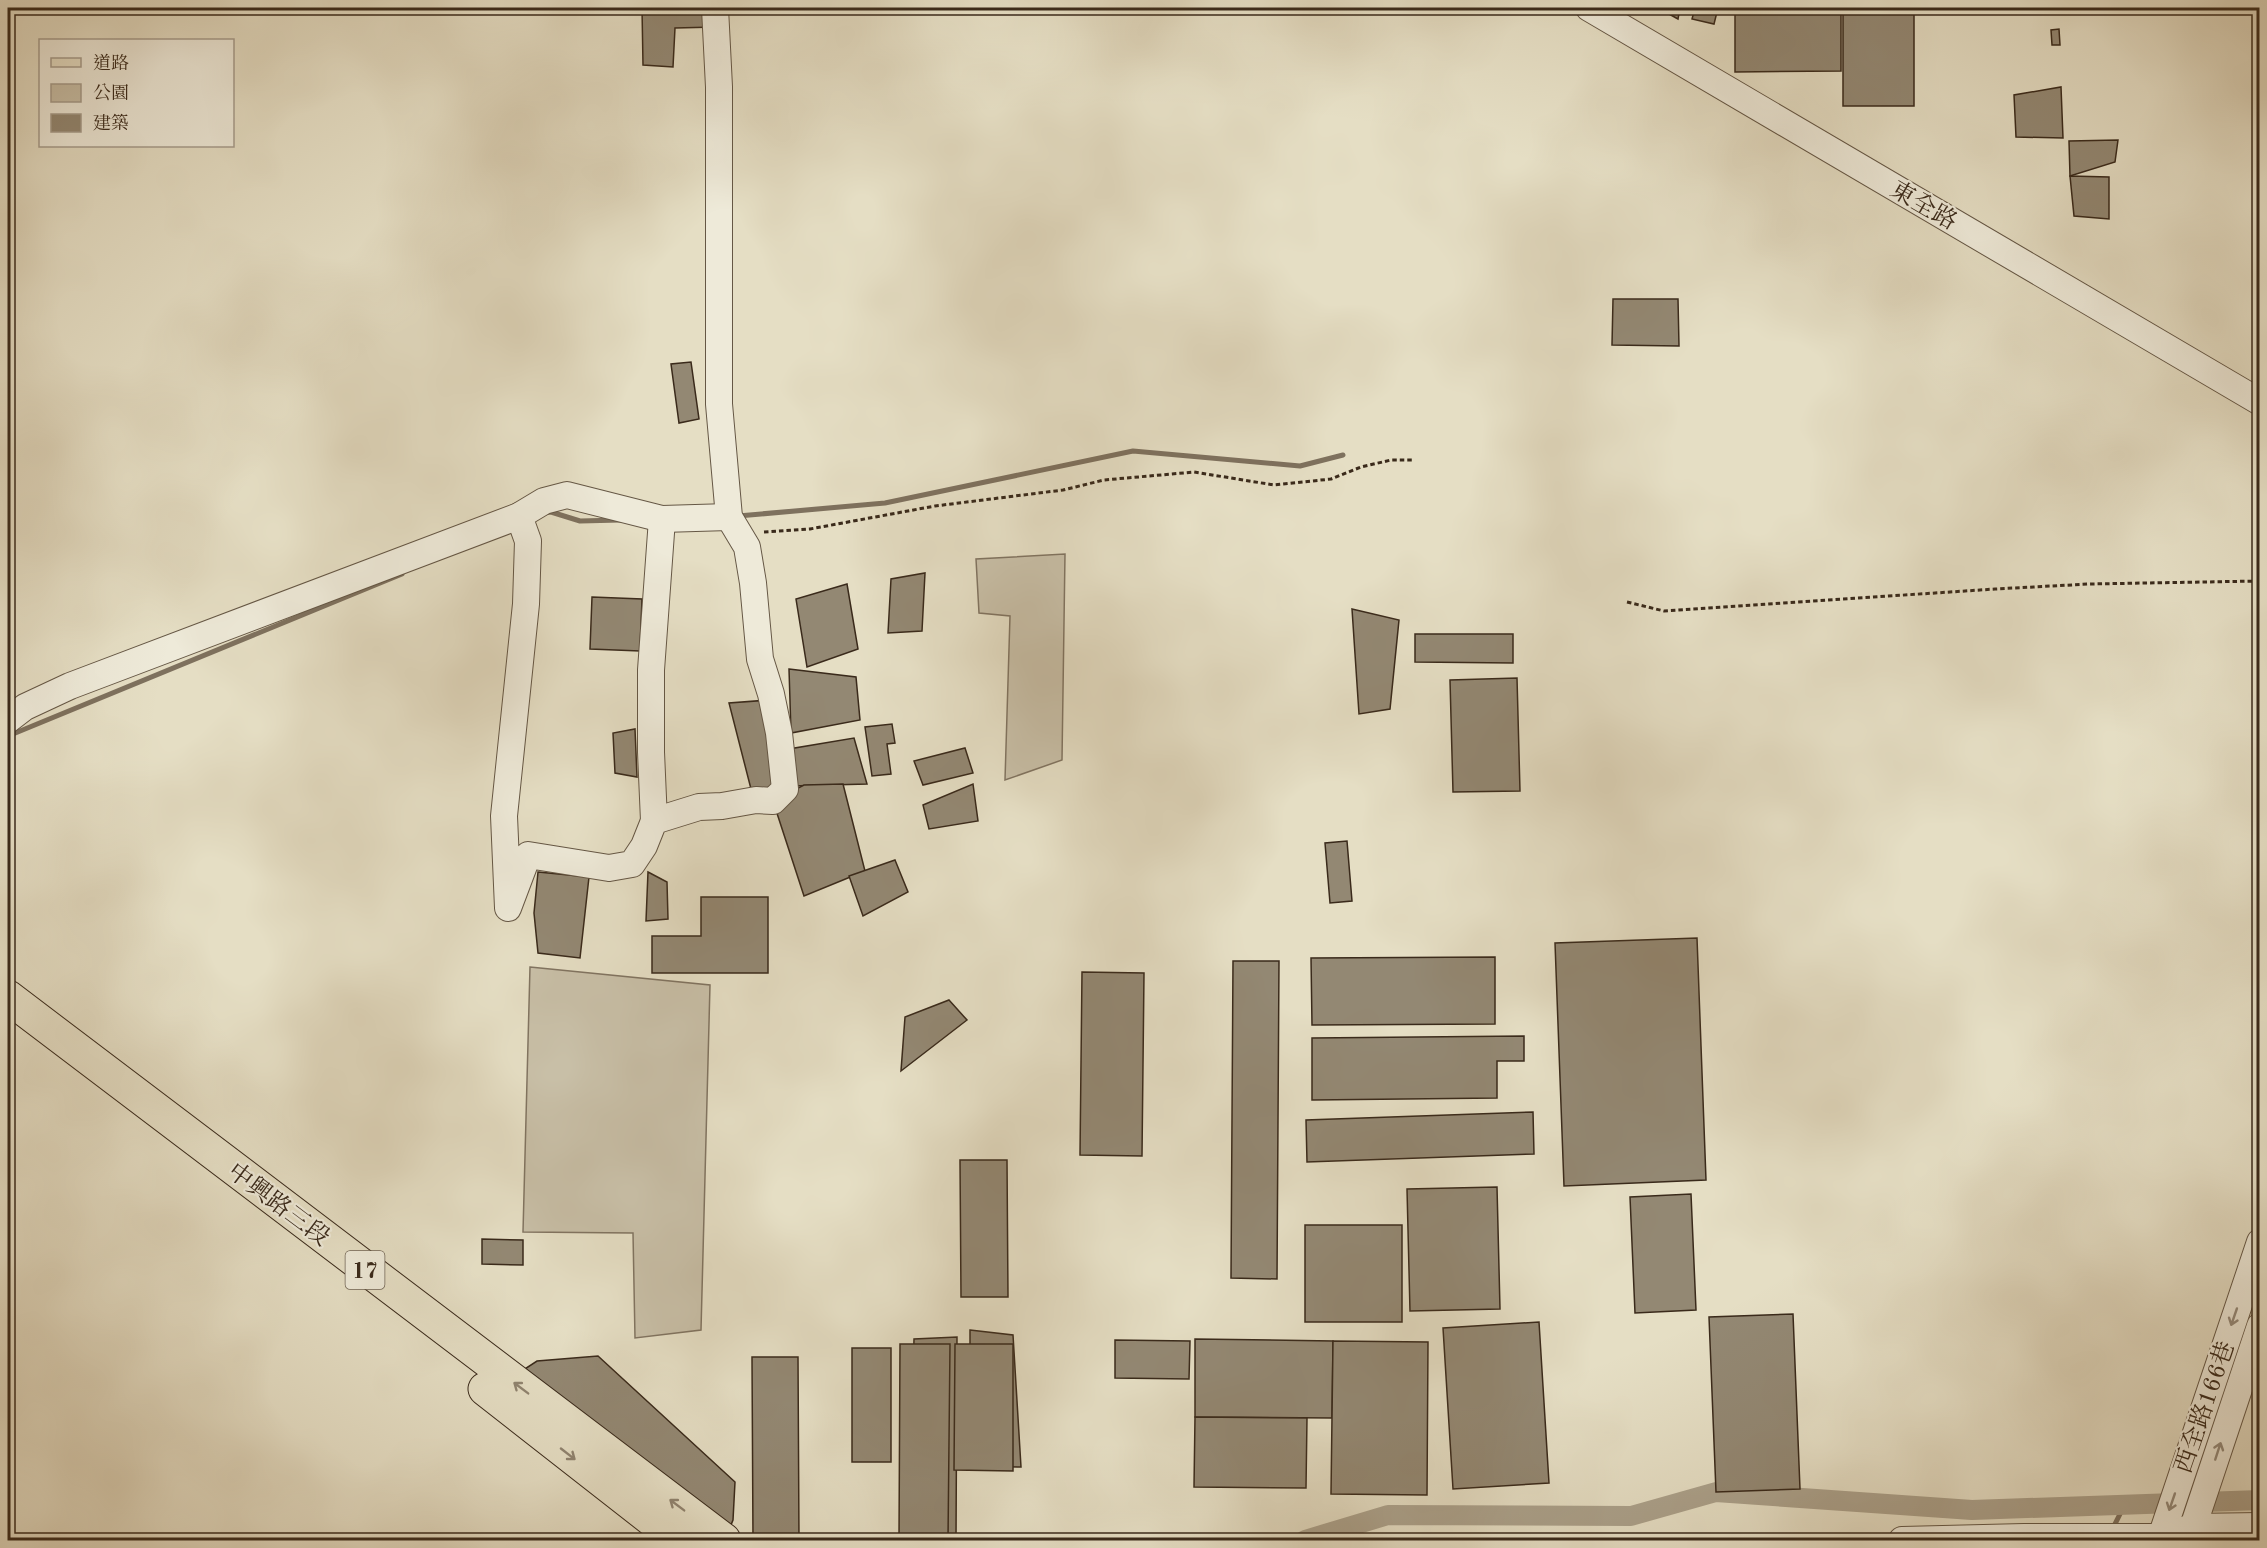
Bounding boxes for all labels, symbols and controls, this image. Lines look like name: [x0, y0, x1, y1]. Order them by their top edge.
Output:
legend: [39, 39, 234, 147]
text: 道路: [93, 53, 129, 73]
text: 公園: [93, 83, 129, 103]
text: 建築: [93, 113, 129, 133]
street label: 東全路: [1886, 176, 1962, 235]
street label: 中興路三段: [223, 1158, 335, 1251]
road number: 17: [346, 1251, 385, 1289]
one-way arrow: [2228, 1307, 2239, 1326]
street label: 西全路166巷: [2169, 1338, 2240, 1477]
one-way arrow: [514, 1382, 530, 1395]
one-way arrow: [2213, 1442, 2224, 1461]
one-way arrow: [559, 1447, 575, 1460]
one-way arrow: [2166, 1492, 2177, 1511]
one-way arrow: [670, 1499, 686, 1512]

